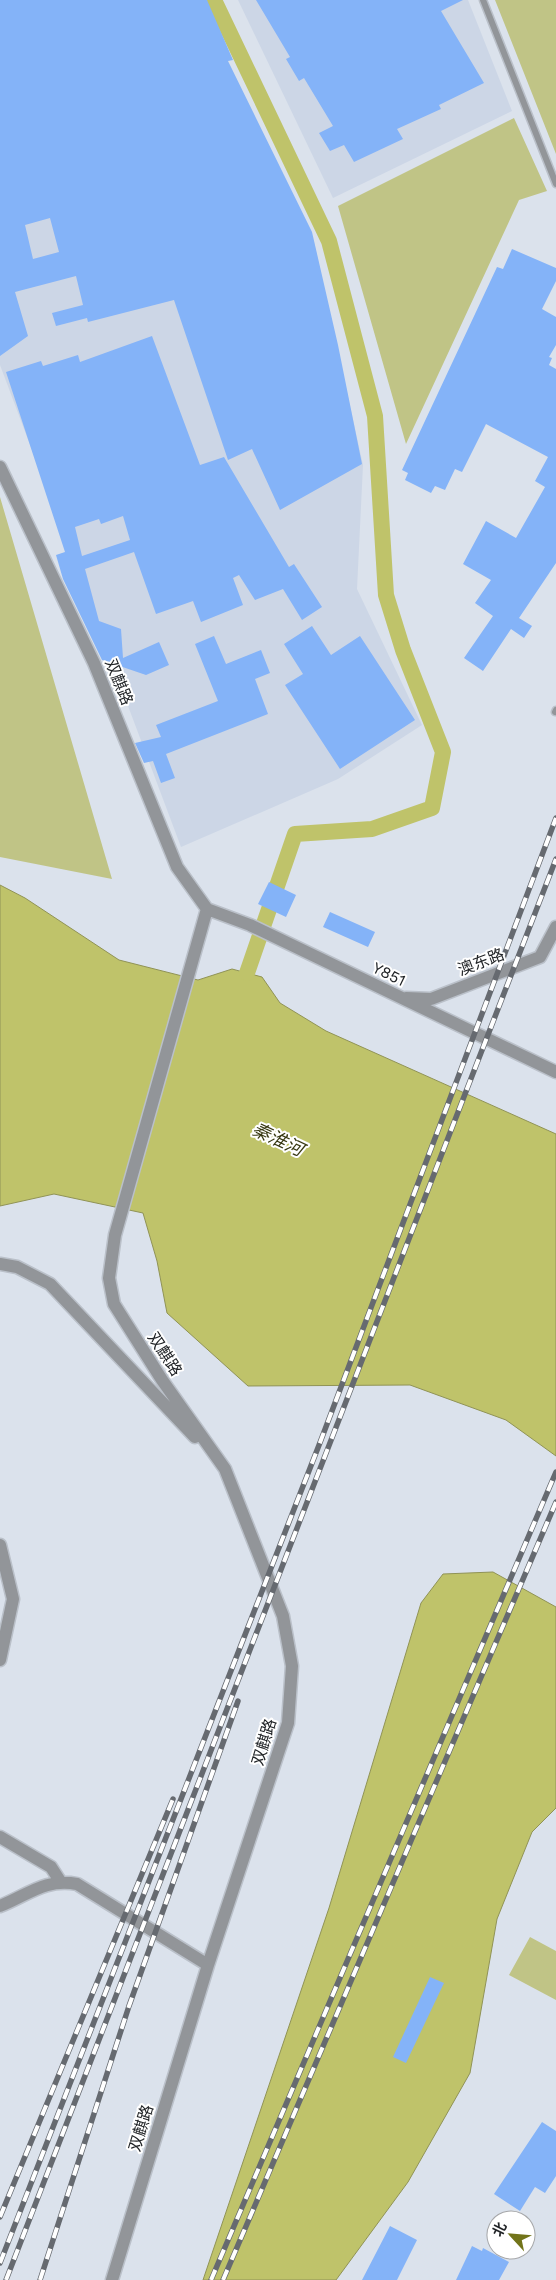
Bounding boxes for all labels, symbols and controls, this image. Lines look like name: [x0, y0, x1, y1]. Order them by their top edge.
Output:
street label: 双麒路: [101, 656, 137, 708]
street label: 澳东路: [455, 945, 507, 979]
street label: Y851: [369, 958, 409, 990]
water label: 秦淮河: [249, 1118, 310, 1161]
street label: 双麒路: [144, 1329, 186, 1379]
street label: 双麒路: [248, 1716, 280, 1768]
street label: 双麒路: [125, 2102, 157, 2154]
north arrow: [486, 2210, 536, 2260]
text: 北: [489, 2220, 510, 2239]

